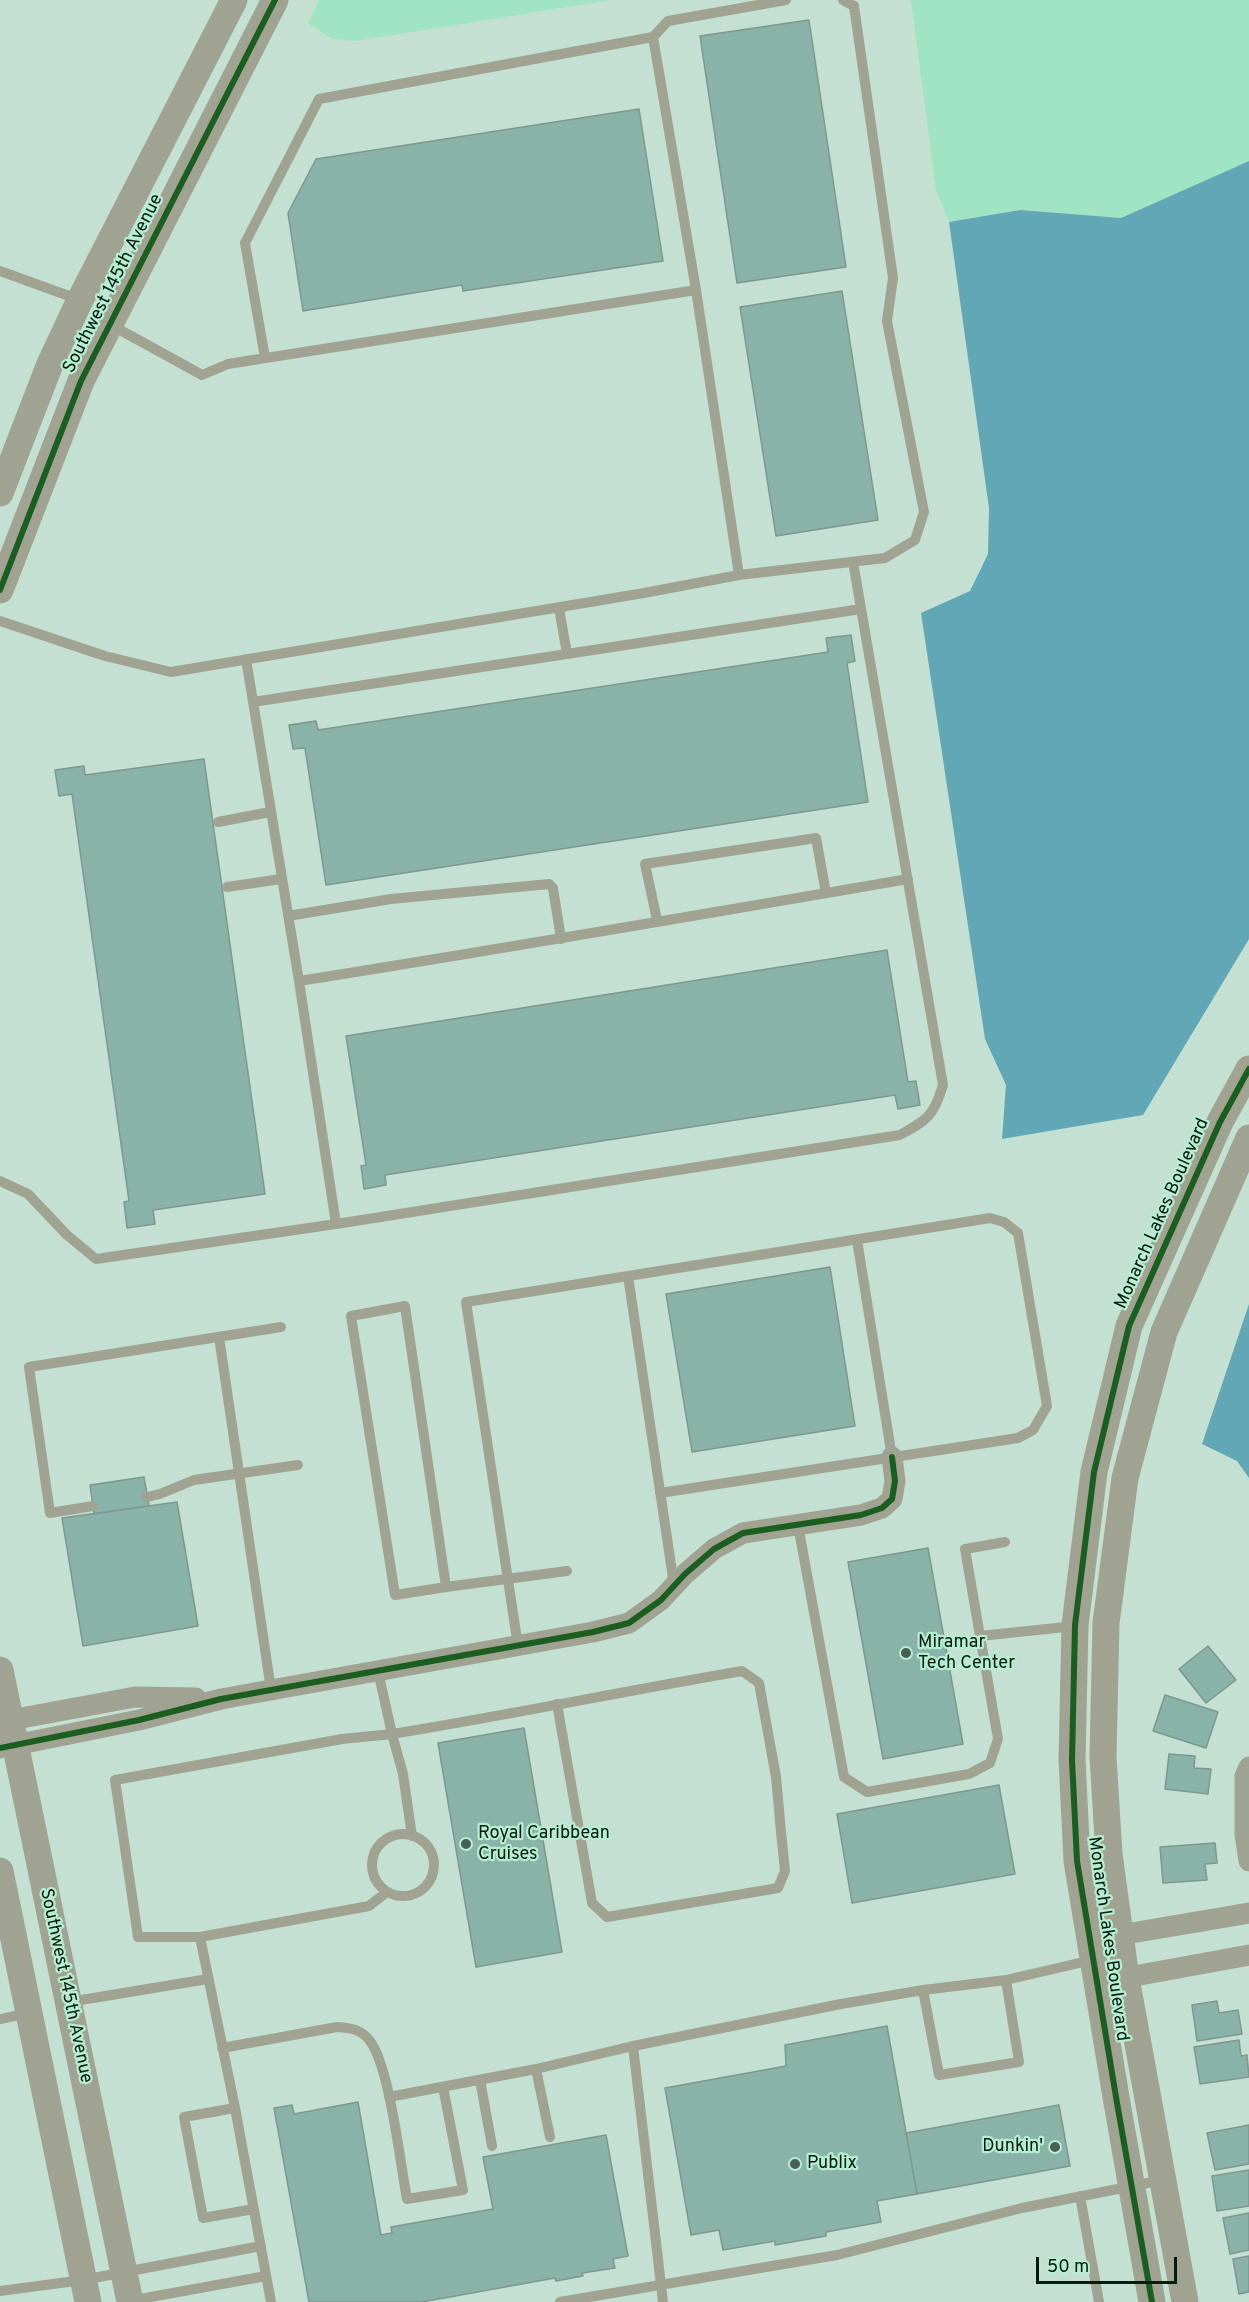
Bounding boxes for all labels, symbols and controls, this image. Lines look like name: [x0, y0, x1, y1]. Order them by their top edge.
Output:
street label: Southwest 145th Avenue: [59, 191, 169, 377]
street label: Monarch Lakes Boulevard: [1111, 1115, 1215, 1313]
place label: Miramar Tech Center: [918, 1632, 1015, 1674]
marker: Miramar Tech Center: [899, 1646, 913, 1660]
place label: Royal Caribbean Cruises: [478, 1823, 610, 1866]
street label: Monarch Lakes Boulevard: [1082, 1835, 1132, 2043]
marker: Royal Caribbean Cruises: [459, 1837, 473, 1851]
street label: Southwest 145th Avenue: [34, 1887, 96, 2085]
place label: Dunkin': [982, 2136, 1043, 2158]
marker: Dunkin': [1048, 2140, 1062, 2154]
place label: Publix: [807, 2153, 857, 2175]
marker: Publix: [788, 2157, 802, 2171]
scale bar: [1039, 2245, 1180, 2283]
text: 50 m: [1047, 2256, 1089, 2279]

